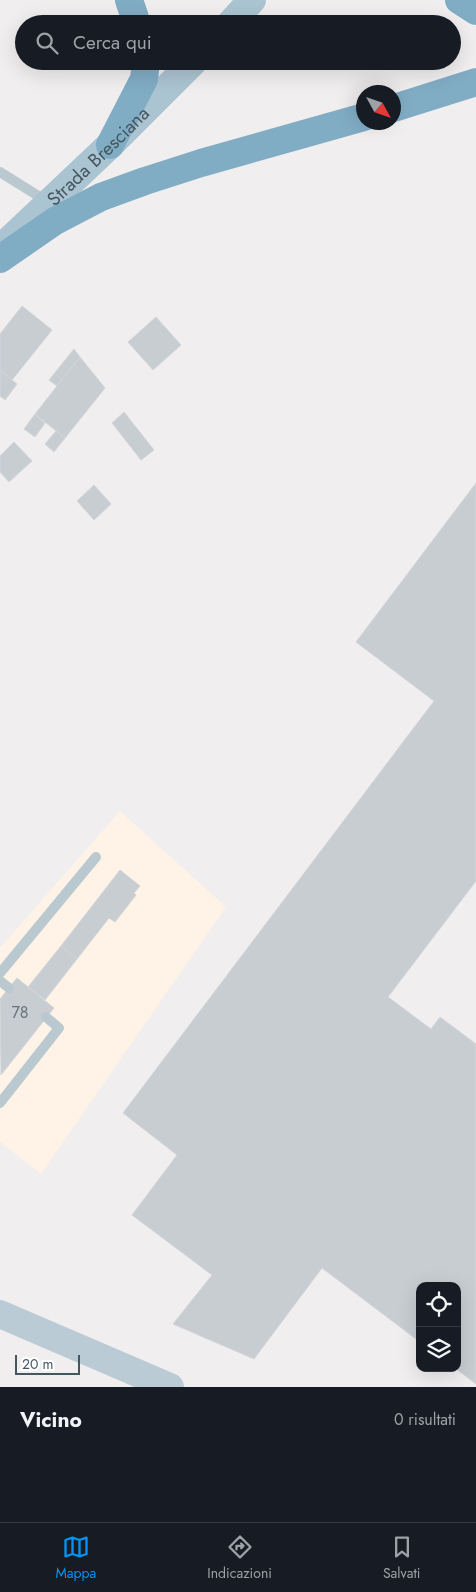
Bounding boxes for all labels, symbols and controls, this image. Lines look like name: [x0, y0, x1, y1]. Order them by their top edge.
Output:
search box: [15, 15, 461, 70]
icon: search: [33, 29, 61, 57]
text: Cerca qui: [73, 29, 152, 56]
north arrow: [356, 85, 401, 130]
street label: Strada Bresciana: [41, 100, 155, 212]
house number: 78: [11, 1001, 29, 1024]
map controls: [416, 1282, 461, 1372]
button: locate: [416, 1282, 461, 1327]
button: layers: [416, 1327, 461, 1372]
scale bar: [15, 1352, 80, 1375]
text: 20 m: [22, 1354, 54, 1374]
text: Vicino: [20, 1405, 82, 1435]
text: 0 risultati: [394, 1408, 456, 1431]
tab: Mappa: [56, 1533, 96, 1583]
tab: Indicazioni: [207, 1533, 272, 1583]
tab: Salvati: [383, 1533, 420, 1583]

